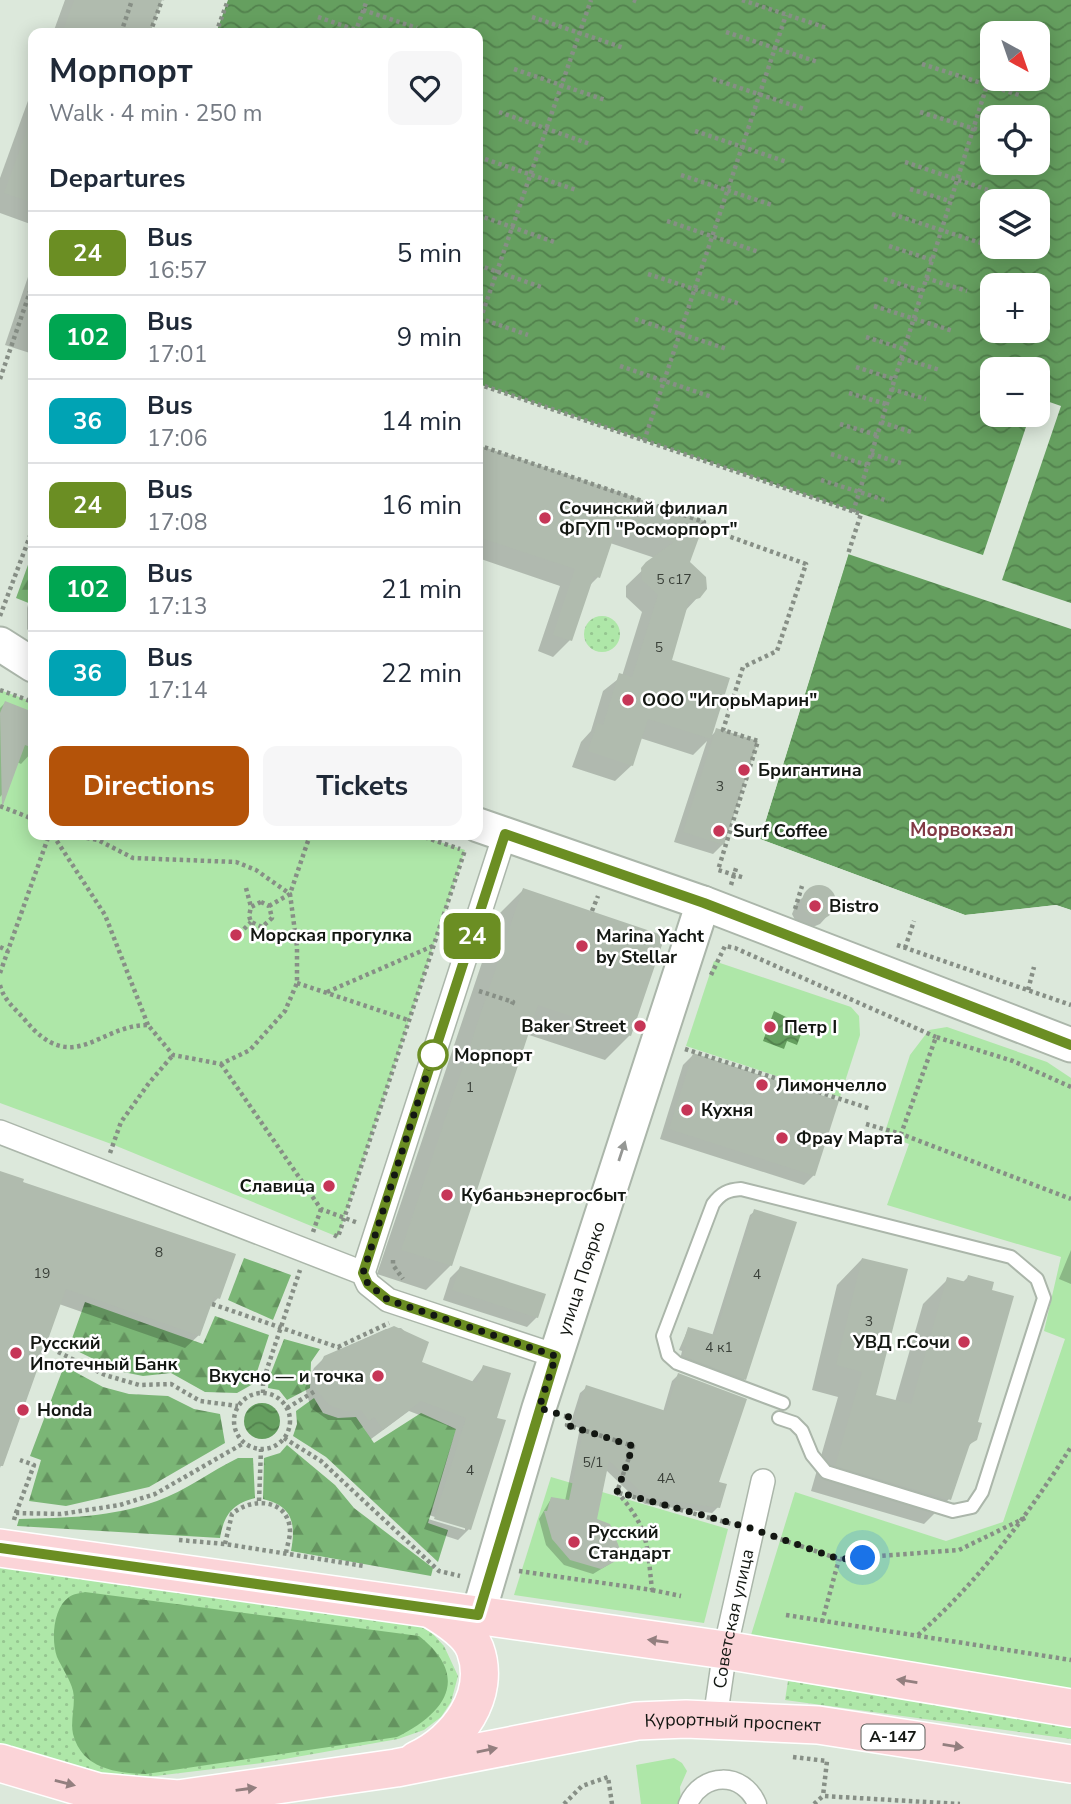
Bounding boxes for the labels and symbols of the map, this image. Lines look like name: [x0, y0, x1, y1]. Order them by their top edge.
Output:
north arrow: [980, 21, 1050, 91]
place label: Сочинский филиал ФГУП "Росморпорт": [559, 496, 738, 541]
marker: Сочинский филиал ФГУП "Росморпорт": [537, 510, 553, 526]
house number: 5 с17: [656, 570, 692, 589]
house number: 5: [655, 638, 663, 657]
place label: ООО "ИгорьМарин": [642, 688, 817, 712]
marker: ООО "ИгорьМарин": [620, 692, 636, 708]
place label: Бригантина: [758, 758, 862, 782]
marker: Бригантина: [736, 762, 752, 778]
house number: 3: [716, 777, 724, 796]
district label: Морвокзал: [910, 817, 1014, 843]
place label: Surf Coffee: [733, 819, 828, 843]
marker: Surf Coffee: [711, 823, 727, 839]
place label: Bistro: [829, 894, 879, 918]
marker: Bistro: [807, 898, 823, 914]
line badge: 24: [440, 913, 504, 959]
place label: Морская прогулка: [250, 923, 412, 947]
place label: Marina Yacht by Stellar: [596, 924, 704, 969]
marker: Морская прогулка: [228, 927, 244, 943]
marker: Marina Yacht by Stellar: [574, 938, 590, 954]
place label: Baker Street: [521, 1014, 626, 1038]
place label: Петр I: [784, 1015, 837, 1039]
marker: Baker Street: [632, 1018, 648, 1034]
marker: Петр I: [762, 1019, 778, 1035]
marker: Морпорт: [418, 1040, 448, 1070]
place label: Морпорт: [454, 1043, 533, 1067]
place label: Лимончелло: [776, 1073, 887, 1097]
marker: Лимончелло: [754, 1077, 770, 1093]
house number: 1: [466, 1078, 474, 1097]
place label: Кухня: [701, 1098, 753, 1122]
marker: Кухня: [679, 1102, 695, 1118]
place label: Фрау Марта: [796, 1126, 903, 1150]
marker: Фрау Марта: [774, 1130, 790, 1146]
one-way arrow: [618, 1140, 628, 1161]
place label: Славица: [240, 1174, 315, 1198]
marker: Славица: [321, 1178, 337, 1194]
place label: Кубаньэнергосбыт: [461, 1183, 626, 1207]
marker: Кубаньэнергосбыт: [439, 1187, 455, 1203]
street label: улица Поярко: [551, 1218, 611, 1339]
house number: 8: [155, 1243, 163, 1262]
house number: 19: [34, 1264, 50, 1283]
house number: 4: [753, 1265, 761, 1284]
house number: 3: [865, 1312, 873, 1331]
place label: УВД г.Сочи: [852, 1330, 950, 1354]
place label: Русский Ипотечный Банк: [30, 1331, 179, 1376]
marker: УВД г.Сочи: [956, 1334, 972, 1350]
house number: 4 к1: [705, 1338, 733, 1357]
marker: Русский Ипотечный Банк: [8, 1345, 24, 1361]
place label: Вкусно — и точка: [209, 1364, 364, 1388]
marker: Вкусно — и точка: [370, 1368, 386, 1384]
place label: Honda: [37, 1398, 92, 1422]
marker: Honda: [15, 1402, 31, 1418]
house number: 5/1: [583, 1453, 603, 1472]
house number: 4: [466, 1461, 474, 1480]
house number: 4А: [657, 1469, 675, 1488]
place label: Русский Стандарт: [588, 1520, 671, 1565]
marker: Русский Стандарт: [566, 1534, 582, 1550]
your location: [845, 1540, 880, 1575]
street label: Советская улица: [708, 1547, 759, 1690]
one-way arrow: [647, 1635, 669, 1646]
one-way arrow: [896, 1675, 918, 1686]
street label: Курортный проспект: [644, 1707, 821, 1737]
road number: А-147: [862, 1724, 924, 1750]
one-way arrow: [942, 1741, 964, 1752]
one-way arrow: [476, 1745, 498, 1756]
one-way arrow: [54, 1778, 76, 1789]
one-way arrow: [235, 1784, 257, 1795]

